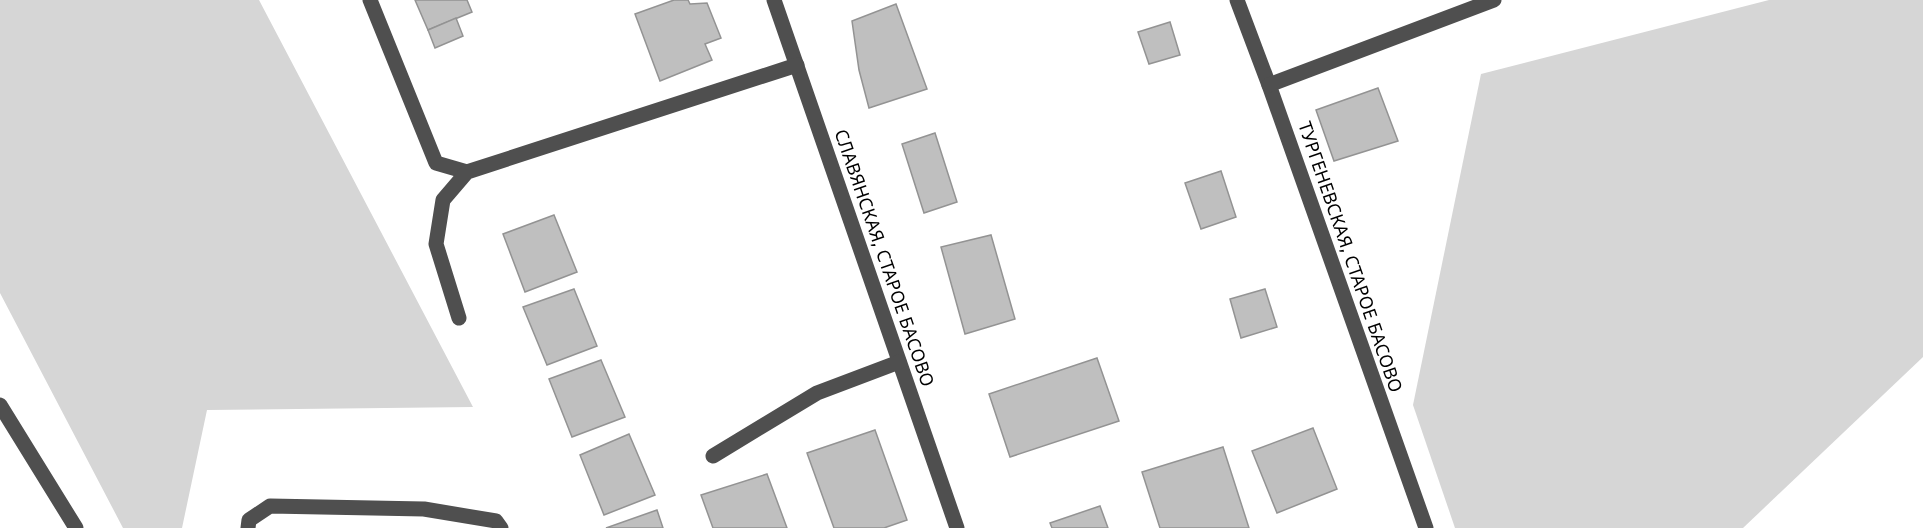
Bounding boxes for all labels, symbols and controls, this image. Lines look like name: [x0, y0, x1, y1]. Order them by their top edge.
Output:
street label: ТУРГЕНЕВСКАЯ, СТАРОЕ БАСОВО: [1293, 118, 1409, 395]
street label: СЛАВЯНСКАЯ, СТАРОЕ БАСОВО: [830, 126, 940, 390]

